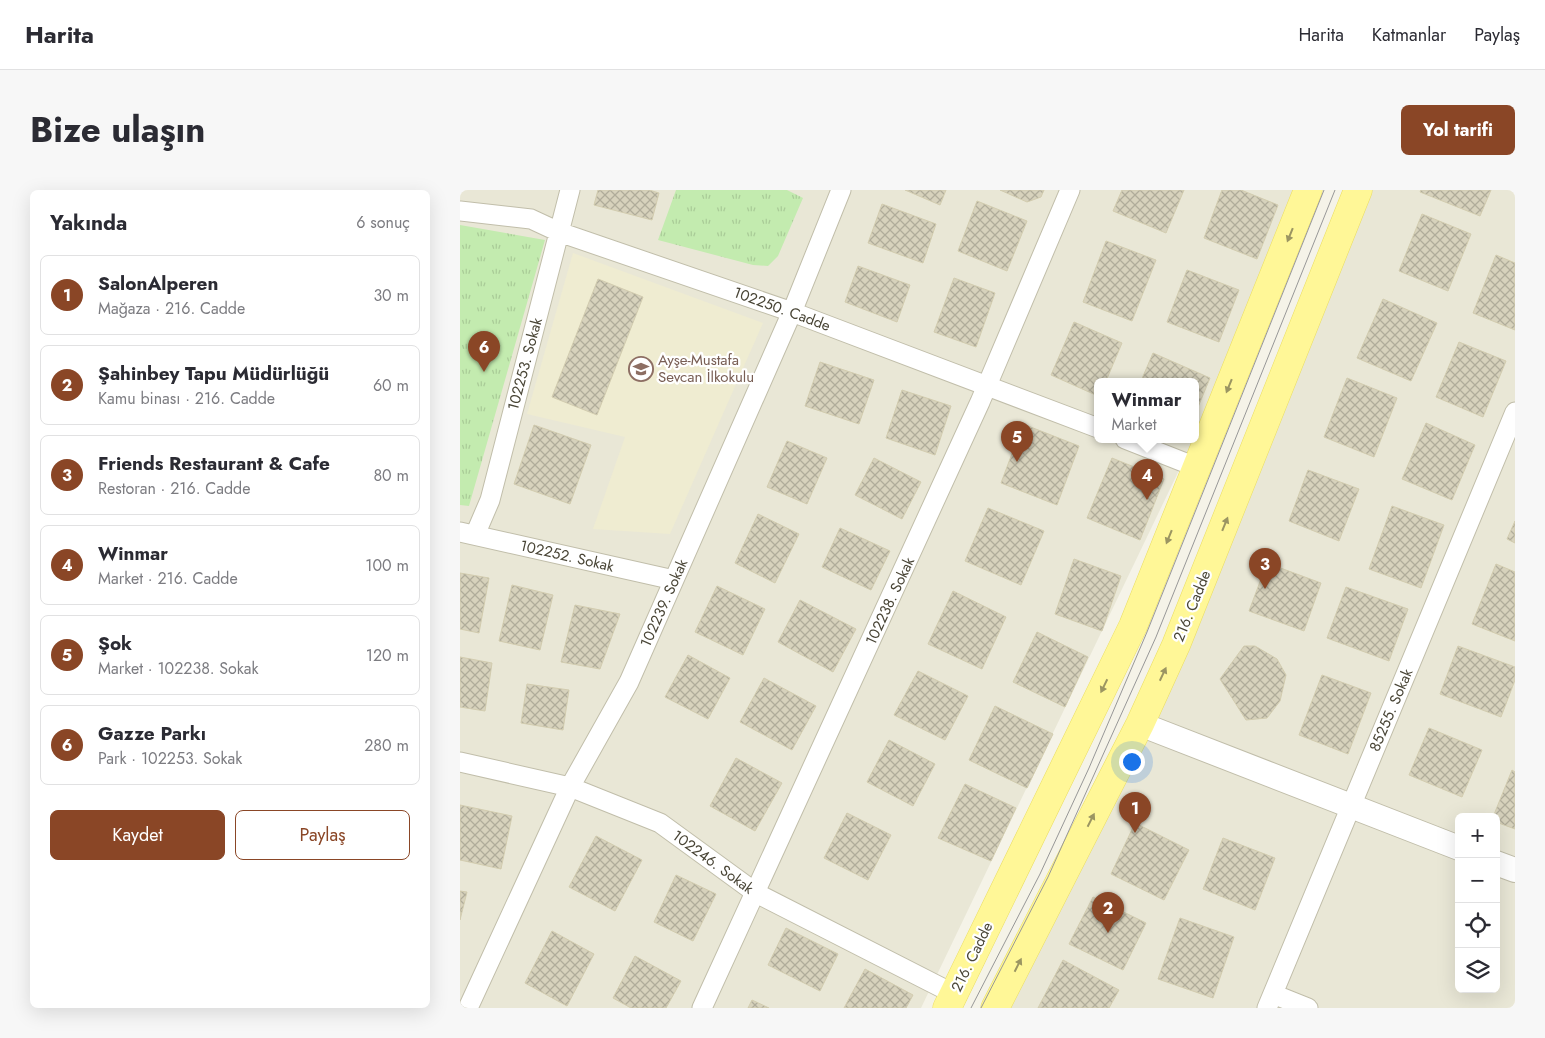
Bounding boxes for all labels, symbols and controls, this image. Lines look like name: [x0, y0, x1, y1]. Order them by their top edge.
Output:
text: Harita: [25, 17, 94, 52]
text: Harita: [1298, 22, 1344, 48]
text: Katmanlar: [1372, 22, 1446, 48]
text: Paylaş: [1474, 22, 1520, 48]
text: Bize ulaşın: [30, 105, 205, 155]
button: Yol tarifi: [1401, 105, 1515, 155]
text: Yakında: [50, 208, 127, 238]
text: 6 sonuç: [356, 211, 410, 234]
one-way arrow: [1286, 228, 1294, 243]
text: SalonAlperen: [98, 270, 218, 297]
street label: 102250. Cadde: [730, 281, 834, 337]
text: 1: [63, 284, 71, 307]
text: 30 m: [373, 284, 409, 307]
text: Mağaza · 216. Cadde: [98, 297, 245, 320]
street label: 102253. Sokak: [502, 315, 548, 413]
pin: 6: [468, 331, 500, 372]
place label: Ayşe-Mustafa Sevcan İlkokulu: [658, 349, 754, 388]
school or university icon: Ayşe-Mustafa Sevcan İlkokulu: [628, 356, 654, 382]
text: Şahinbey Tapu Müdürlüğü: [98, 360, 329, 387]
text: 2: [62, 374, 72, 397]
text: 60 m: [373, 374, 409, 397]
popup: [1094, 378, 1199, 443]
one-way arrow: [1225, 379, 1233, 394]
text: Winmar: [1111, 386, 1182, 413]
text: Kamu binası · 216. Cadde: [98, 387, 275, 410]
text: Market: [1111, 413, 1157, 436]
pin: 5: [1001, 421, 1033, 462]
text: Friends Restaurant & Cafe: [98, 450, 330, 477]
pin: 4: [1131, 459, 1163, 500]
text: 3: [62, 464, 72, 487]
text: 80 m: [373, 464, 409, 487]
text: Restoran · 216. Cadde: [98, 477, 250, 500]
one-way arrow: [1221, 516, 1229, 531]
one-way arrow: [1164, 530, 1172, 544]
street label: 102252. Sokak: [518, 535, 616, 578]
text: Winmar: [98, 540, 168, 567]
pin: 3: [1249, 548, 1281, 589]
street label: 102238. Sokak: [860, 553, 920, 649]
text: 4: [61, 554, 73, 577]
text: 100 m: [365, 554, 409, 577]
street label: 102239. Sokak: [635, 555, 693, 651]
text: Market · 216. Cadde: [98, 567, 238, 590]
street label: 216. Cadde: [1168, 567, 1216, 645]
text: Şok: [98, 630, 132, 657]
text: 5: [62, 644, 72, 667]
text: 120 m: [366, 644, 409, 667]
text: Market · 102238. Sokak: [98, 657, 259, 680]
street label: 85255. Sokak: [1364, 665, 1418, 755]
one-way arrow: [1159, 667, 1167, 681]
one-way arrow: [1100, 679, 1108, 693]
text: Gazze Parkı: [98, 720, 206, 747]
text: 6: [62, 734, 72, 757]
text: 280 m: [364, 734, 409, 757]
text: Park · 102253. Sokak: [98, 747, 242, 770]
your location: [1119, 749, 1145, 775]
pin: 1: [1119, 792, 1151, 833]
button: Kaydet: [50, 810, 225, 860]
button: Paylaş: [235, 810, 410, 860]
one-way arrow: [1087, 813, 1095, 827]
map controls: [1455, 813, 1500, 993]
button: +: [1455, 813, 1500, 858]
street label: 102246. Sokak: [668, 825, 759, 899]
button: −: [1455, 858, 1500, 903]
pin: 2: [1092, 892, 1124, 933]
button: locate: [1455, 903, 1500, 948]
street label: 216. Cadde: [946, 918, 998, 996]
button: layers: [1455, 948, 1500, 993]
one-way arrow: [1013, 957, 1022, 972]

